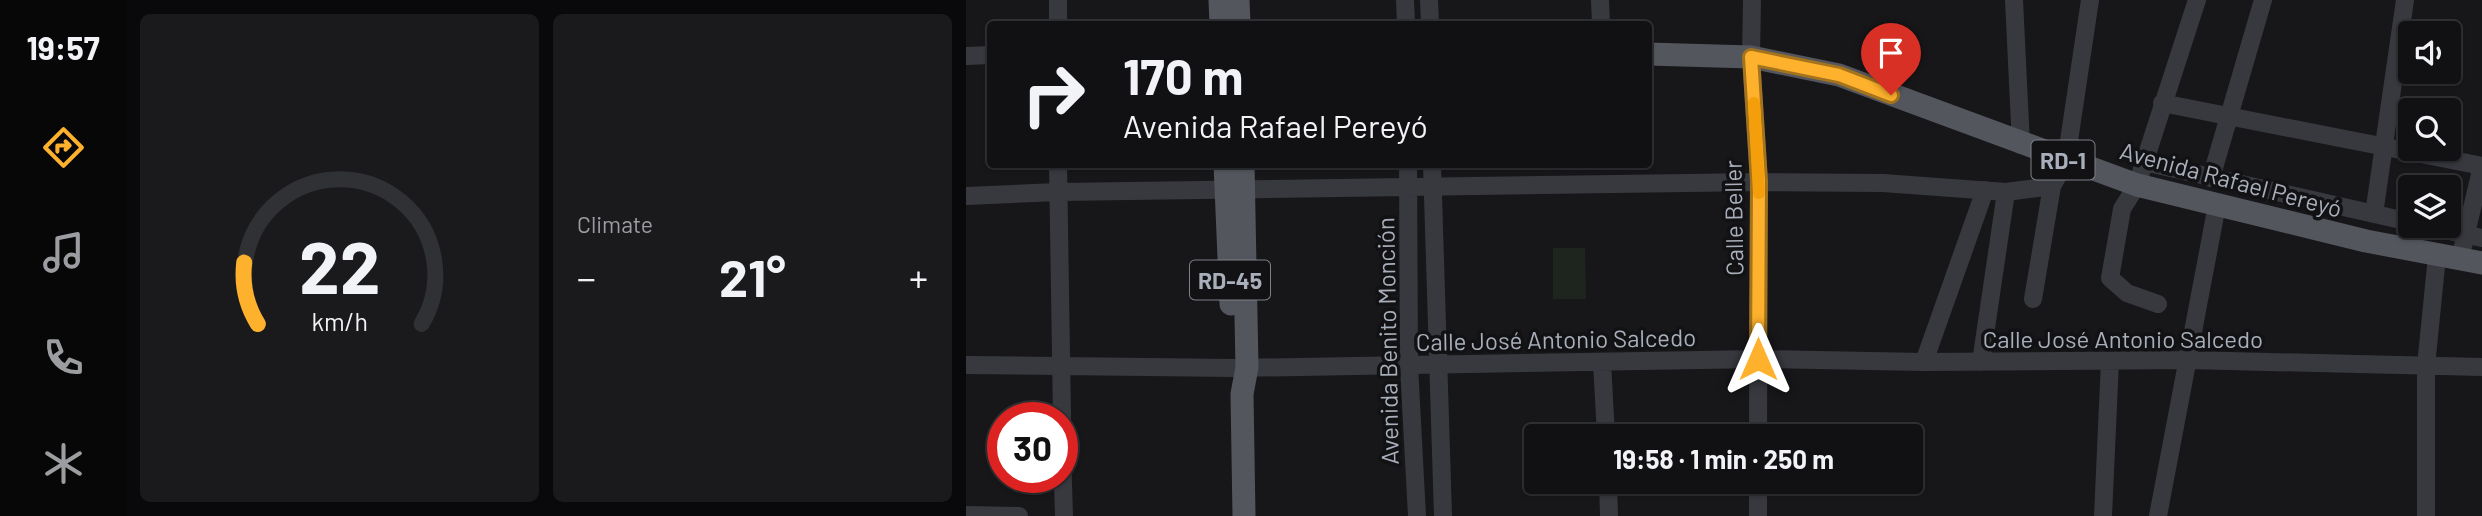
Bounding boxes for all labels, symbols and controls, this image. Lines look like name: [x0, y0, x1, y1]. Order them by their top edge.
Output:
map controls: [2398, 21, 2461, 238]
button: sound: [2398, 21, 2461, 84]
pin: [1861, 23, 1921, 95]
text: 19:57: [26, 28, 100, 66]
icon: arrive: [1872, 34, 1910, 72]
text: 170 m: [1123, 46, 1243, 105]
icon: right: [1008, 49, 1099, 140]
button: search: [2398, 98, 2461, 161]
text: Avenida Rafael Pereyó: [1123, 106, 1428, 144]
icon: directions: [39, 123, 88, 172]
street label: Avenida Rafael Pereyó: [2117, 135, 2345, 223]
road number: RD-1: [2032, 140, 2094, 180]
street label: Calle Beller: [1717, 160, 1749, 276]
button: layers: [2398, 175, 2461, 238]
text: Climate: [577, 210, 653, 238]
street label: Avenida Benito Monción: [1370, 217, 1404, 465]
text: 22: [299, 221, 380, 309]
icon: music: [39, 228, 88, 277]
text: 21°: [719, 245, 786, 307]
text: −: [577, 254, 596, 300]
text: +: [909, 254, 928, 300]
road number: RD-45: [1190, 260, 1270, 300]
text: km/h: [311, 306, 368, 336]
street label: Calle José Antonio Salcedo: [1416, 322, 1696, 356]
position arrow: [1721, 322, 1795, 396]
street label: Calle José Antonio Salcedo: [1983, 324, 2263, 353]
icon: phone: [39, 333, 88, 382]
speed limit sign: 30: [987, 402, 1078, 493]
icon: climate: [39, 439, 88, 488]
text: 19:58 · 1 min · 250 m: [1613, 443, 1834, 474]

